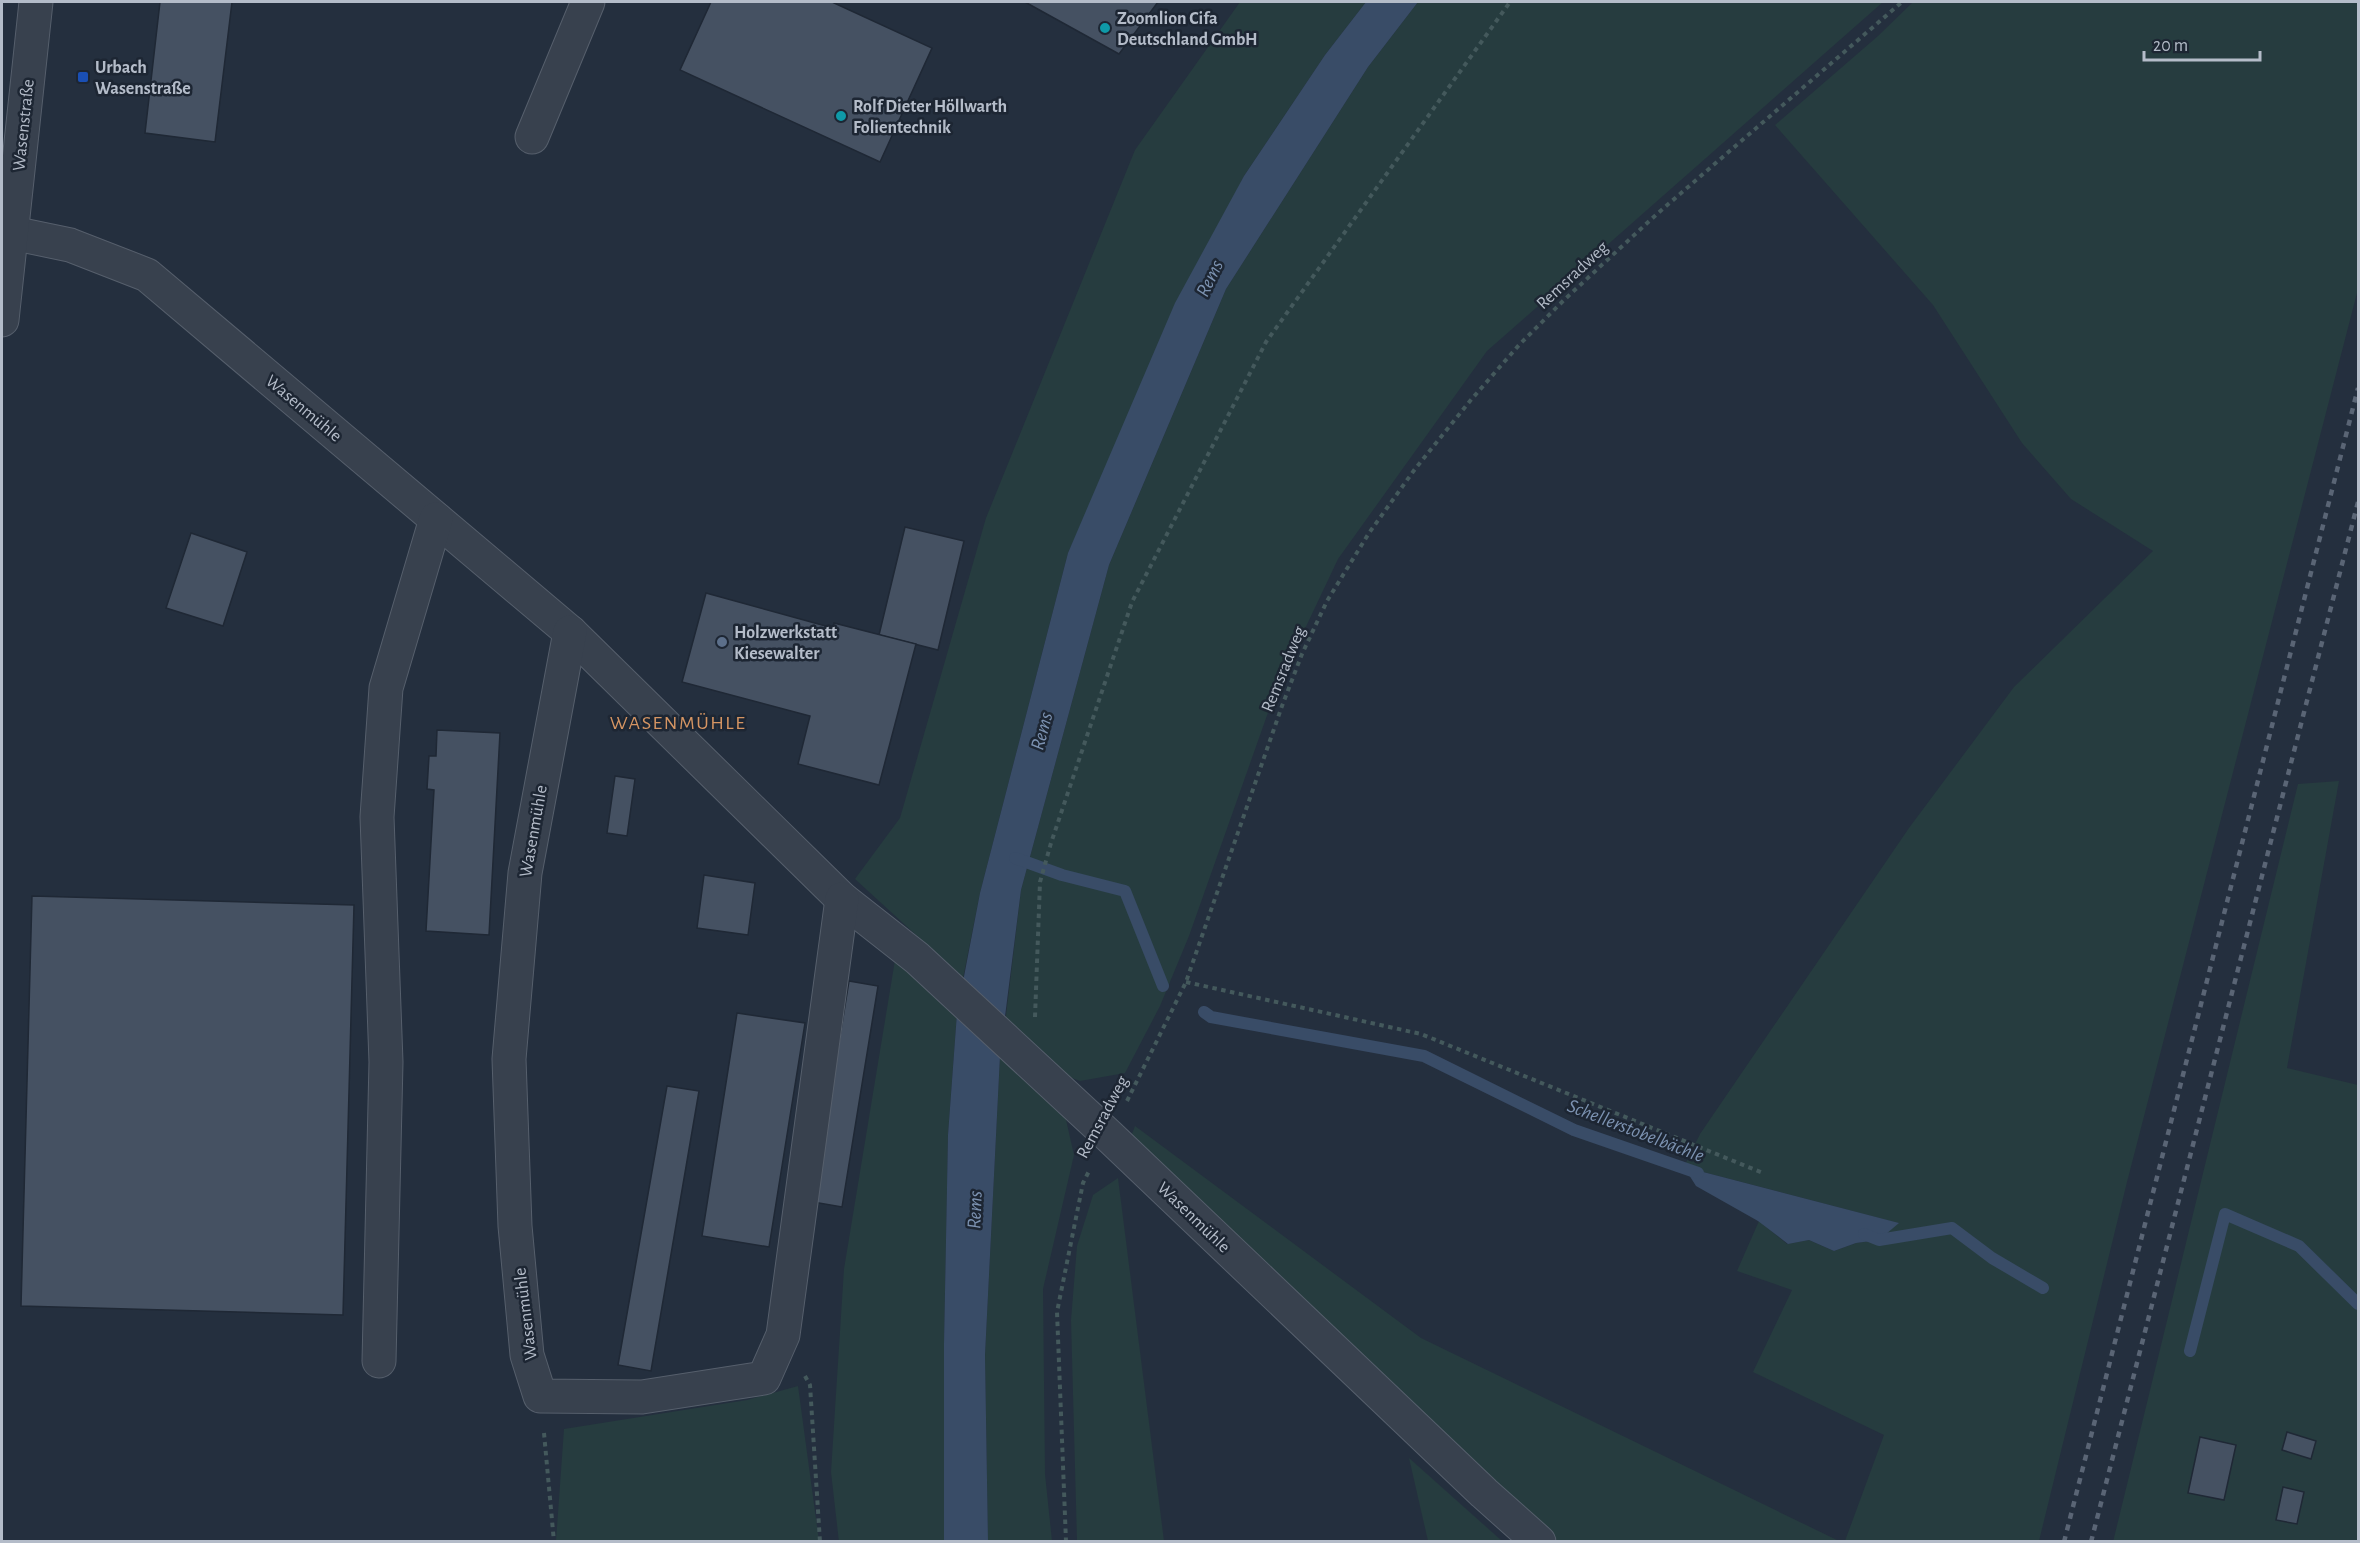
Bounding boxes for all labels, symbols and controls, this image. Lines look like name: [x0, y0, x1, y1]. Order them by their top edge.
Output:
place label: Zoomlion Cifa Deutschland GmbH: [1117, 10, 1258, 49]
marker: Zoomlion Cifa Deutschland GmbH: [1098, 21, 1112, 35]
scale bar: [2144, 24, 2260, 62]
text: 20 m: [2153, 37, 2188, 55]
place label: Urbach Wasenstraße: [95, 59, 191, 98]
marker: Urbach Wasenstraße: [76, 70, 90, 84]
street label: Wasenstraße: [10, 78, 38, 172]
place label: Rolf Dieter Höllwarth Folientechnik: [853, 98, 1007, 137]
marker: Rolf Dieter Höllwarth Folientechnik: [834, 109, 848, 123]
street label: Remsradweg: [1533, 238, 1612, 313]
water label: Rems: [1193, 256, 1228, 300]
street label: Wasenmühle: [262, 372, 345, 446]
place label: Holzwerkstatt Kiesewalter: [734, 624, 837, 663]
street label: Remsradweg: [1259, 624, 1309, 715]
marker: Holzwerkstatt Kiesewalter: [715, 635, 729, 649]
water label: Rems: [1027, 710, 1057, 752]
district label: WASENMÜHLE: [610, 713, 746, 733]
street label: Wasenmühle: [517, 784, 551, 879]
street label: Remsradweg: [1074, 1073, 1132, 1162]
water label: Schellerstobelbächle: [1565, 1096, 1707, 1166]
street label: Wasenmühle: [1154, 1179, 1233, 1257]
water label: Rems: [964, 1190, 986, 1229]
street label: Wasenmühle: [511, 1267, 541, 1361]

